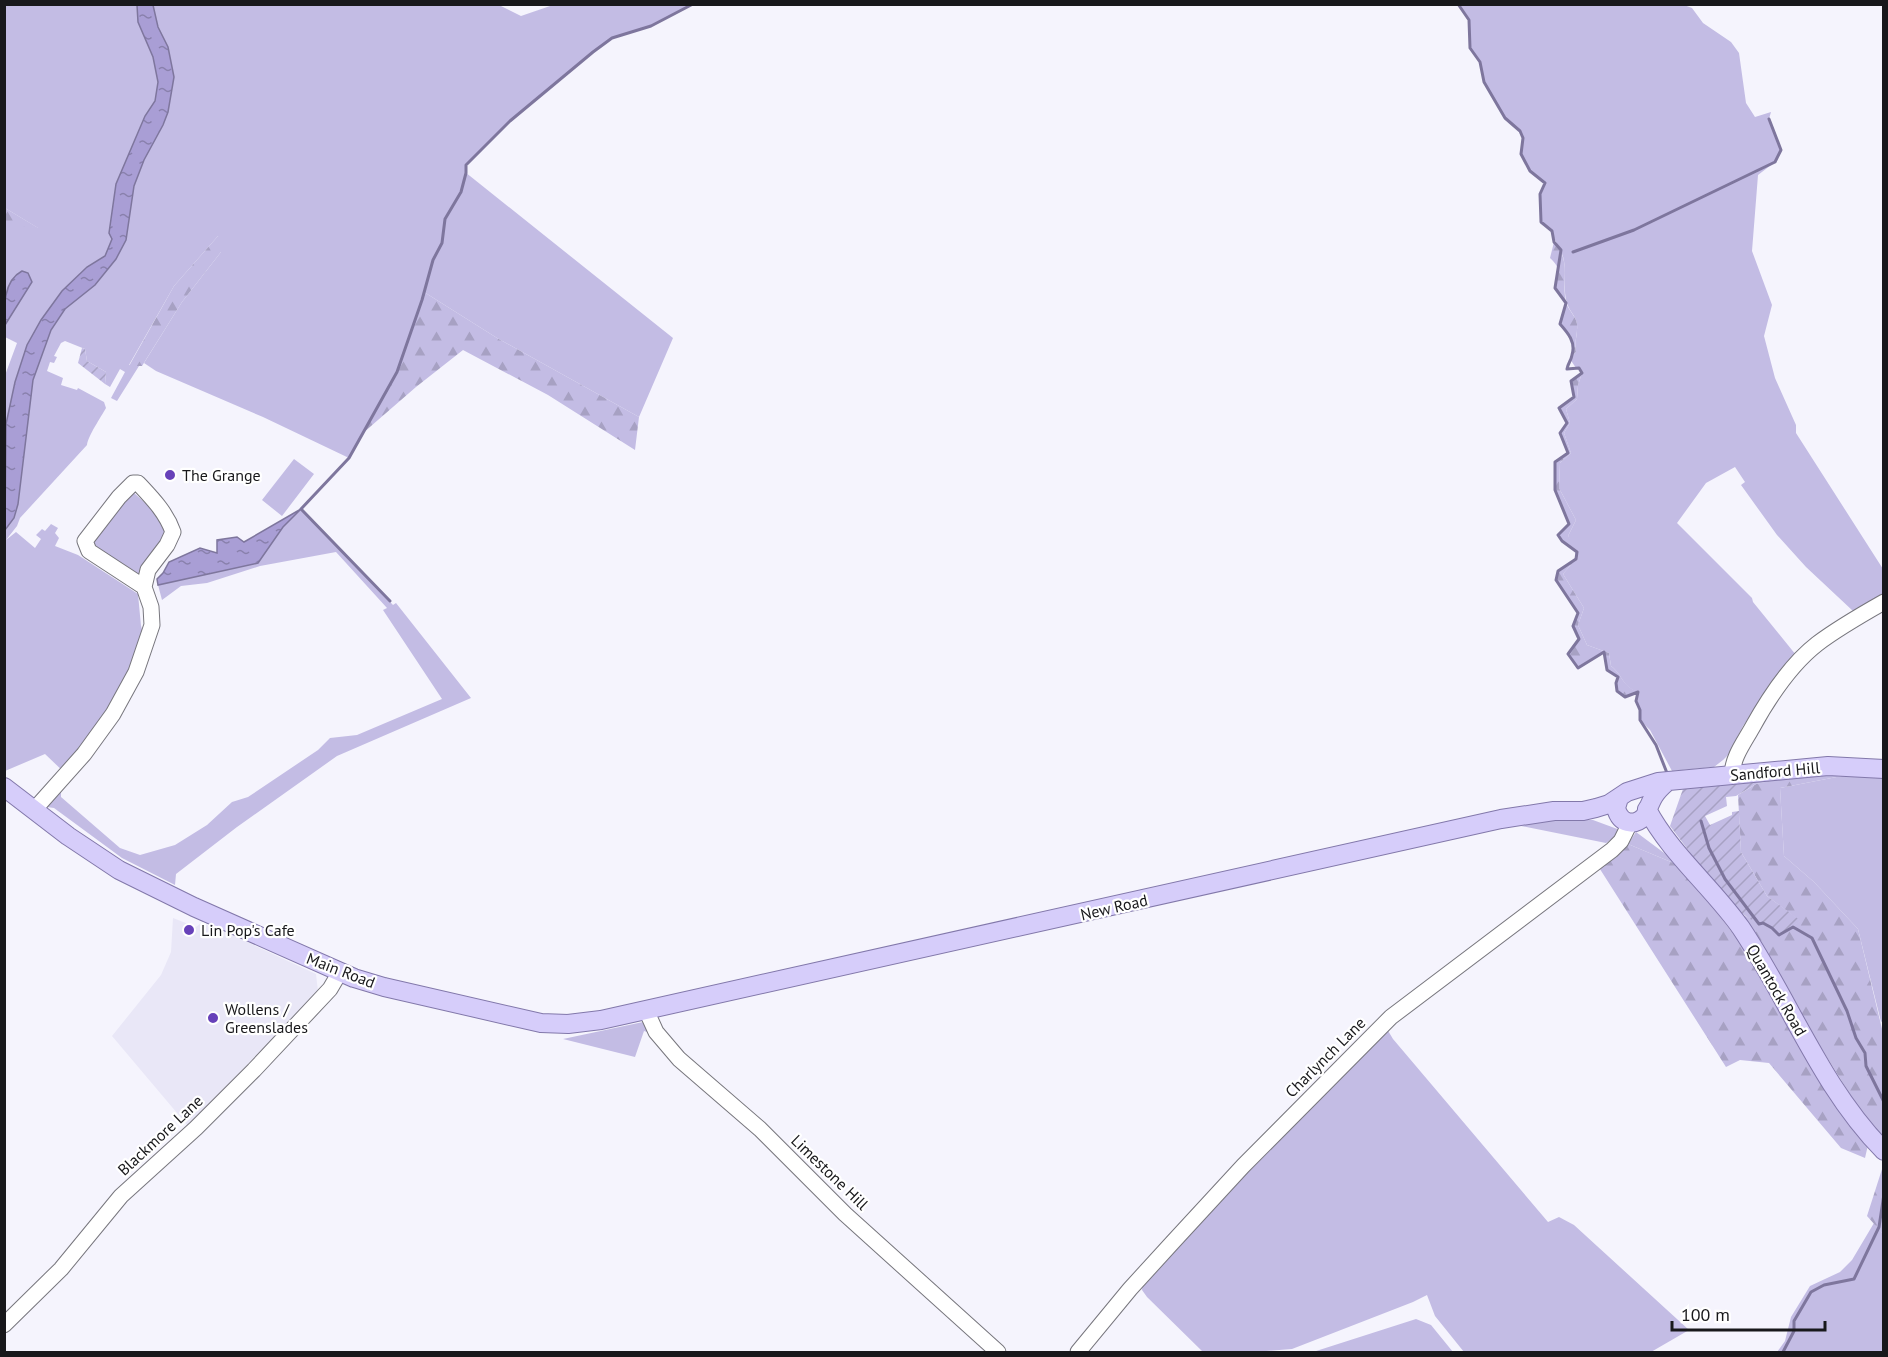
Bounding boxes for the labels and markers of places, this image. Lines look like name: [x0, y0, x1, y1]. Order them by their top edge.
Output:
place label: The Grange: [182, 465, 261, 485]
marker: The Grange: [163, 468, 177, 482]
place label: Lin Pop's Cafe: [201, 920, 295, 940]
marker: Lin Pop's Cafe: [182, 923, 196, 937]
place label: Wollens / Greenslades: [225, 999, 308, 1037]
marker: Wollens / Greenslades: [206, 1011, 220, 1025]

